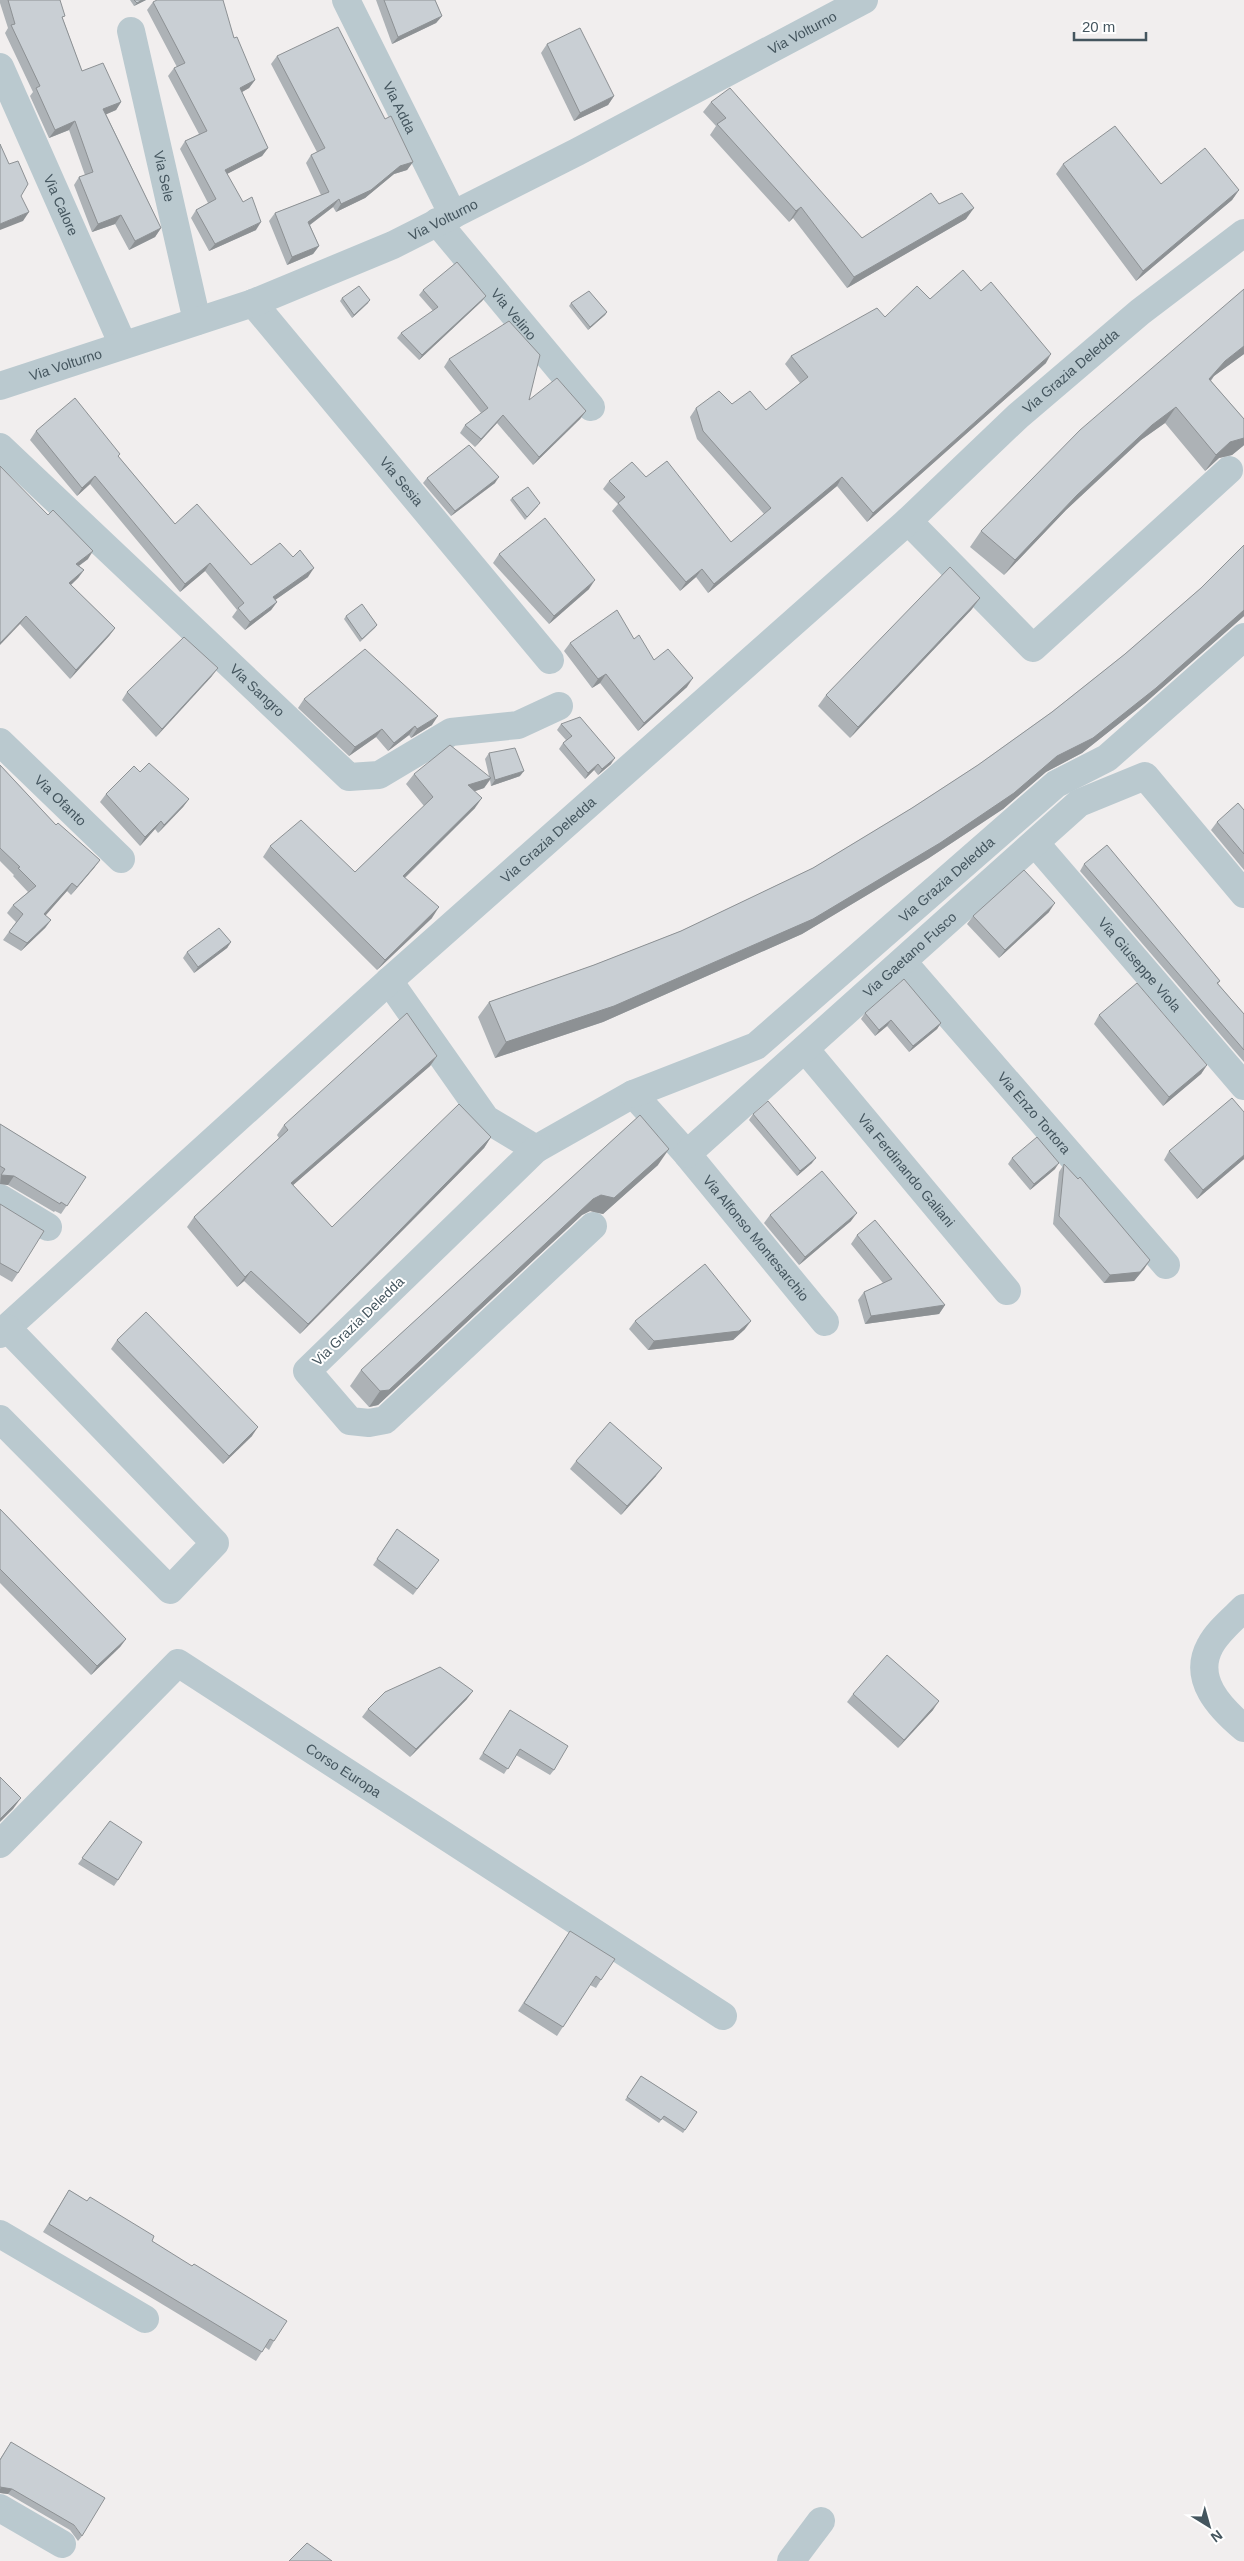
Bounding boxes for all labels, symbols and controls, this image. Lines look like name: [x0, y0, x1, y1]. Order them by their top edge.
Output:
street label: Via Volturno: [765, 8, 840, 57]
scale bar: [1074, 10, 1146, 42]
text: 20 m: [1082, 18, 1115, 35]
street label: Via Adda: [380, 79, 419, 136]
street label: Via Sele: [150, 149, 178, 204]
street label: Via Calore: [41, 172, 82, 238]
street label: Via Volturno: [406, 195, 481, 244]
street label: Via Velino: [488, 285, 540, 343]
street label: Via Grazia Deledda: [1019, 326, 1122, 417]
street label: Via Volturno: [27, 345, 104, 384]
street label: Via Sesia: [376, 454, 427, 509]
street label: Via Sangro: [227, 661, 288, 720]
street label: Via Ofanto: [31, 772, 90, 829]
street label: Via Grazia Deledda: [497, 794, 599, 886]
street label: Via Grazia Deledda: [896, 834, 998, 926]
street label: Via Gaetano Fusco: [860, 909, 960, 1000]
street label: Via Giuseppe Viola: [1095, 914, 1185, 1015]
street label: Via Enzo Tortora: [994, 1069, 1074, 1157]
street label: Via Ferdinando Galiani: [854, 1111, 958, 1230]
street label: Via Alfonso Montesarchio: [700, 1172, 812, 1304]
street label: Via Grazia Deledda: [309, 1273, 407, 1369]
street label: Corso Europa: [303, 1740, 384, 1801]
north arrow: [1184, 2501, 1234, 2551]
text: N: [1208, 2527, 1226, 2546]

